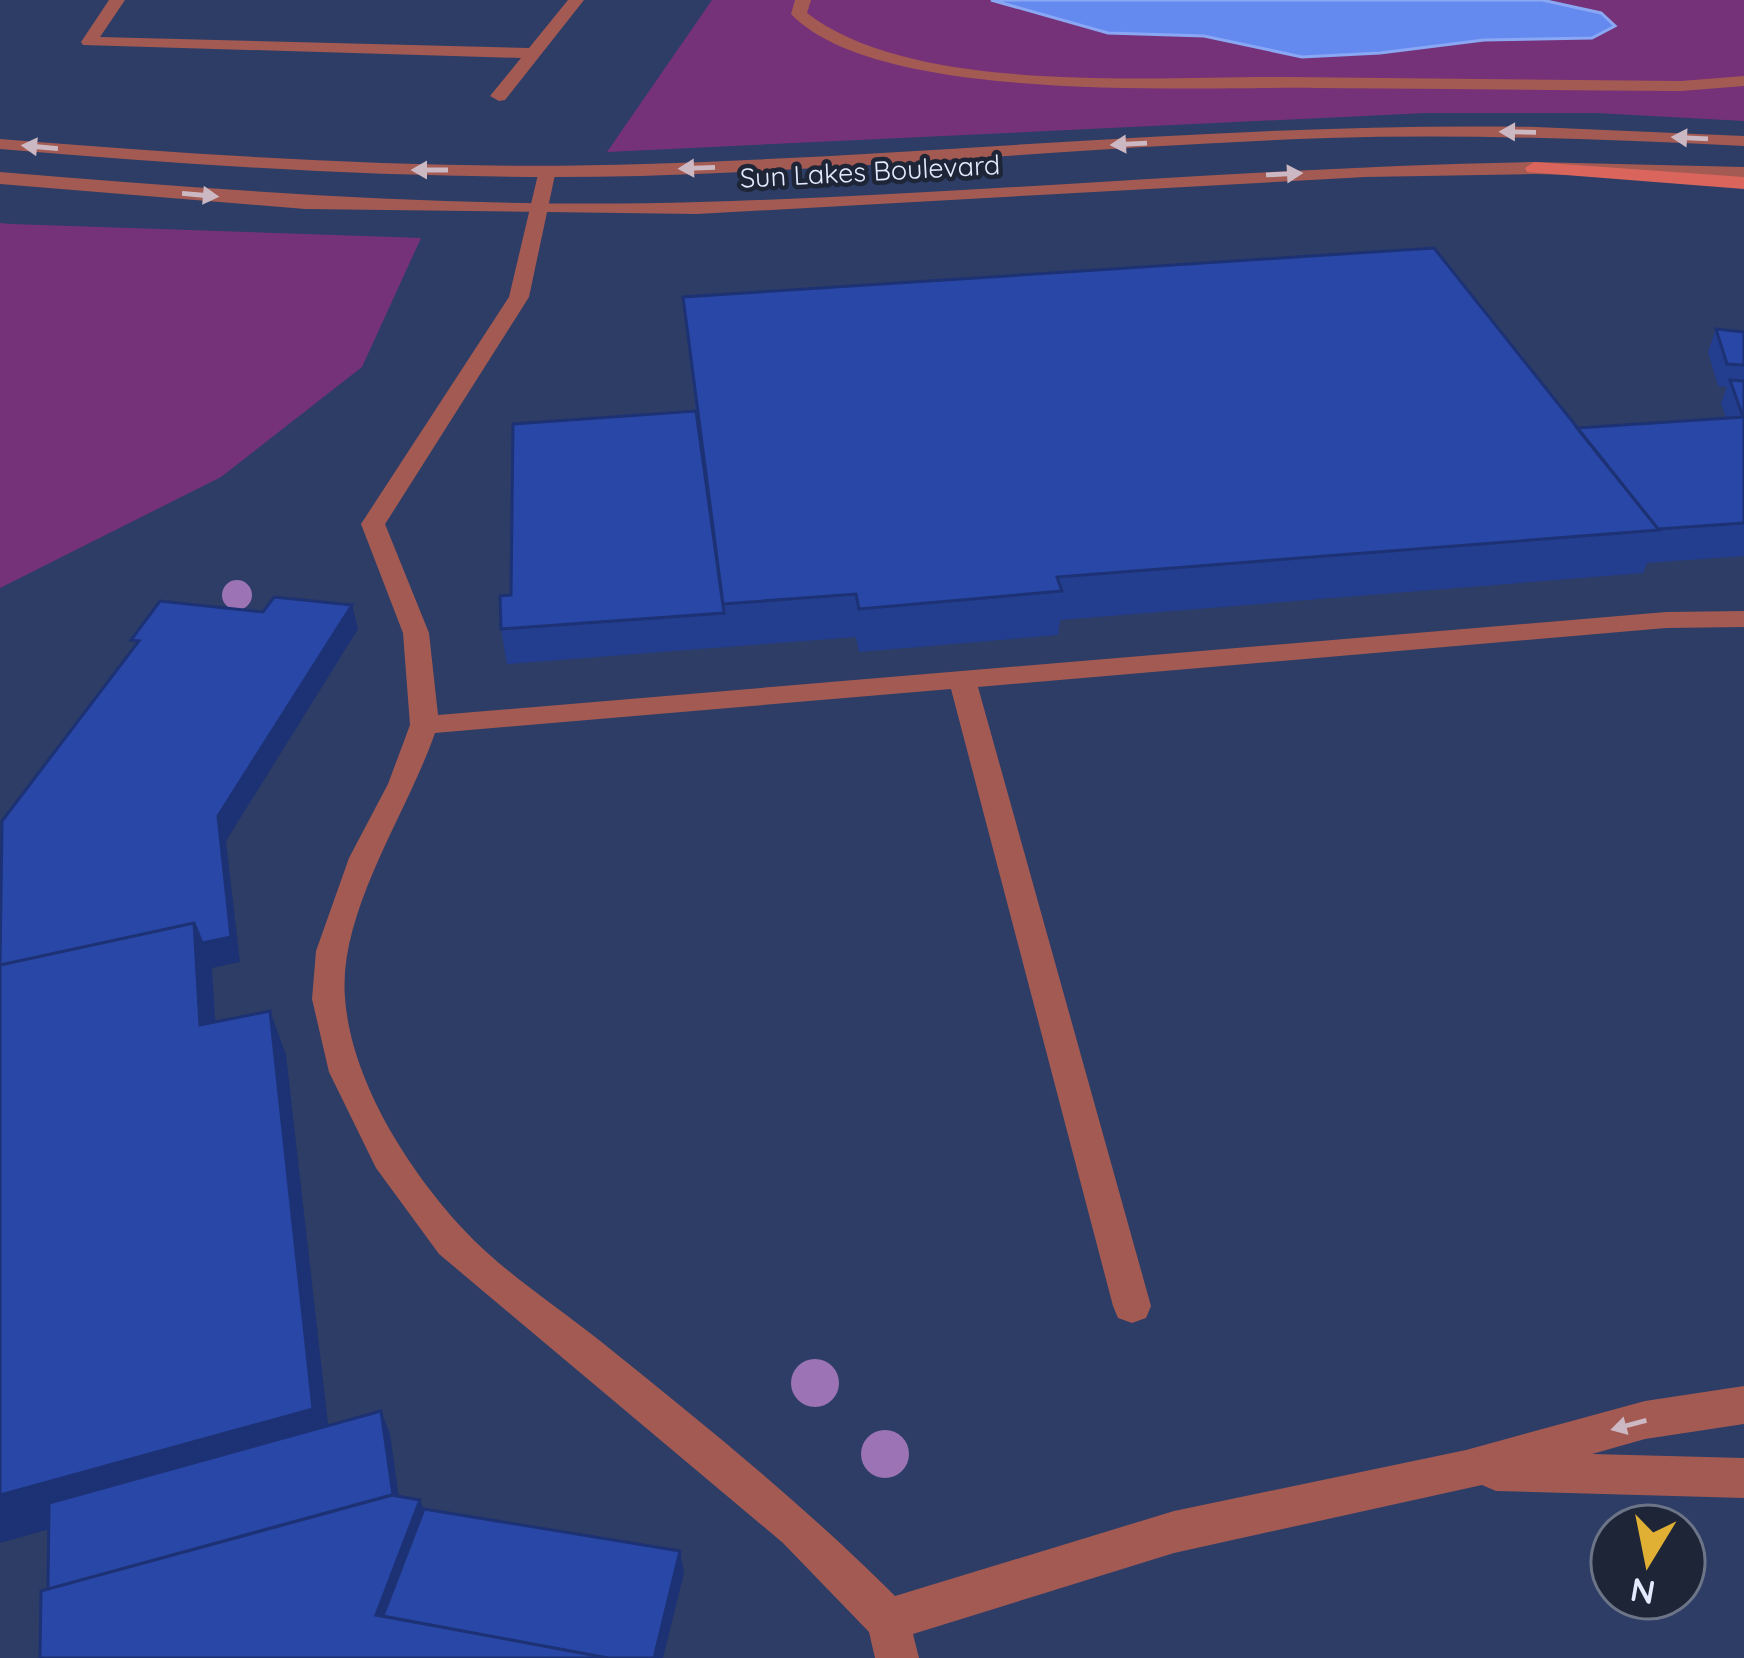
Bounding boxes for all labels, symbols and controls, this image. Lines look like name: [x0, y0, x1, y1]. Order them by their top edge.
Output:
one-way arrow: [1498, 123, 1536, 142]
one-way arrow: [1671, 128, 1708, 147]
one-way arrow: [1109, 135, 1147, 154]
one-way arrow: [21, 138, 58, 157]
street label: Sun Lakes Boulevard: [739, 147, 1001, 195]
one-way arrow: [677, 159, 715, 178]
one-way arrow: [410, 160, 448, 180]
one-way arrow: [1266, 165, 1304, 184]
one-way arrow: [182, 186, 219, 205]
one-way arrow: [1610, 1416, 1647, 1435]
north arrow: [1588, 1502, 1708, 1622]
text: N: [1627, 1570, 1658, 1614]

